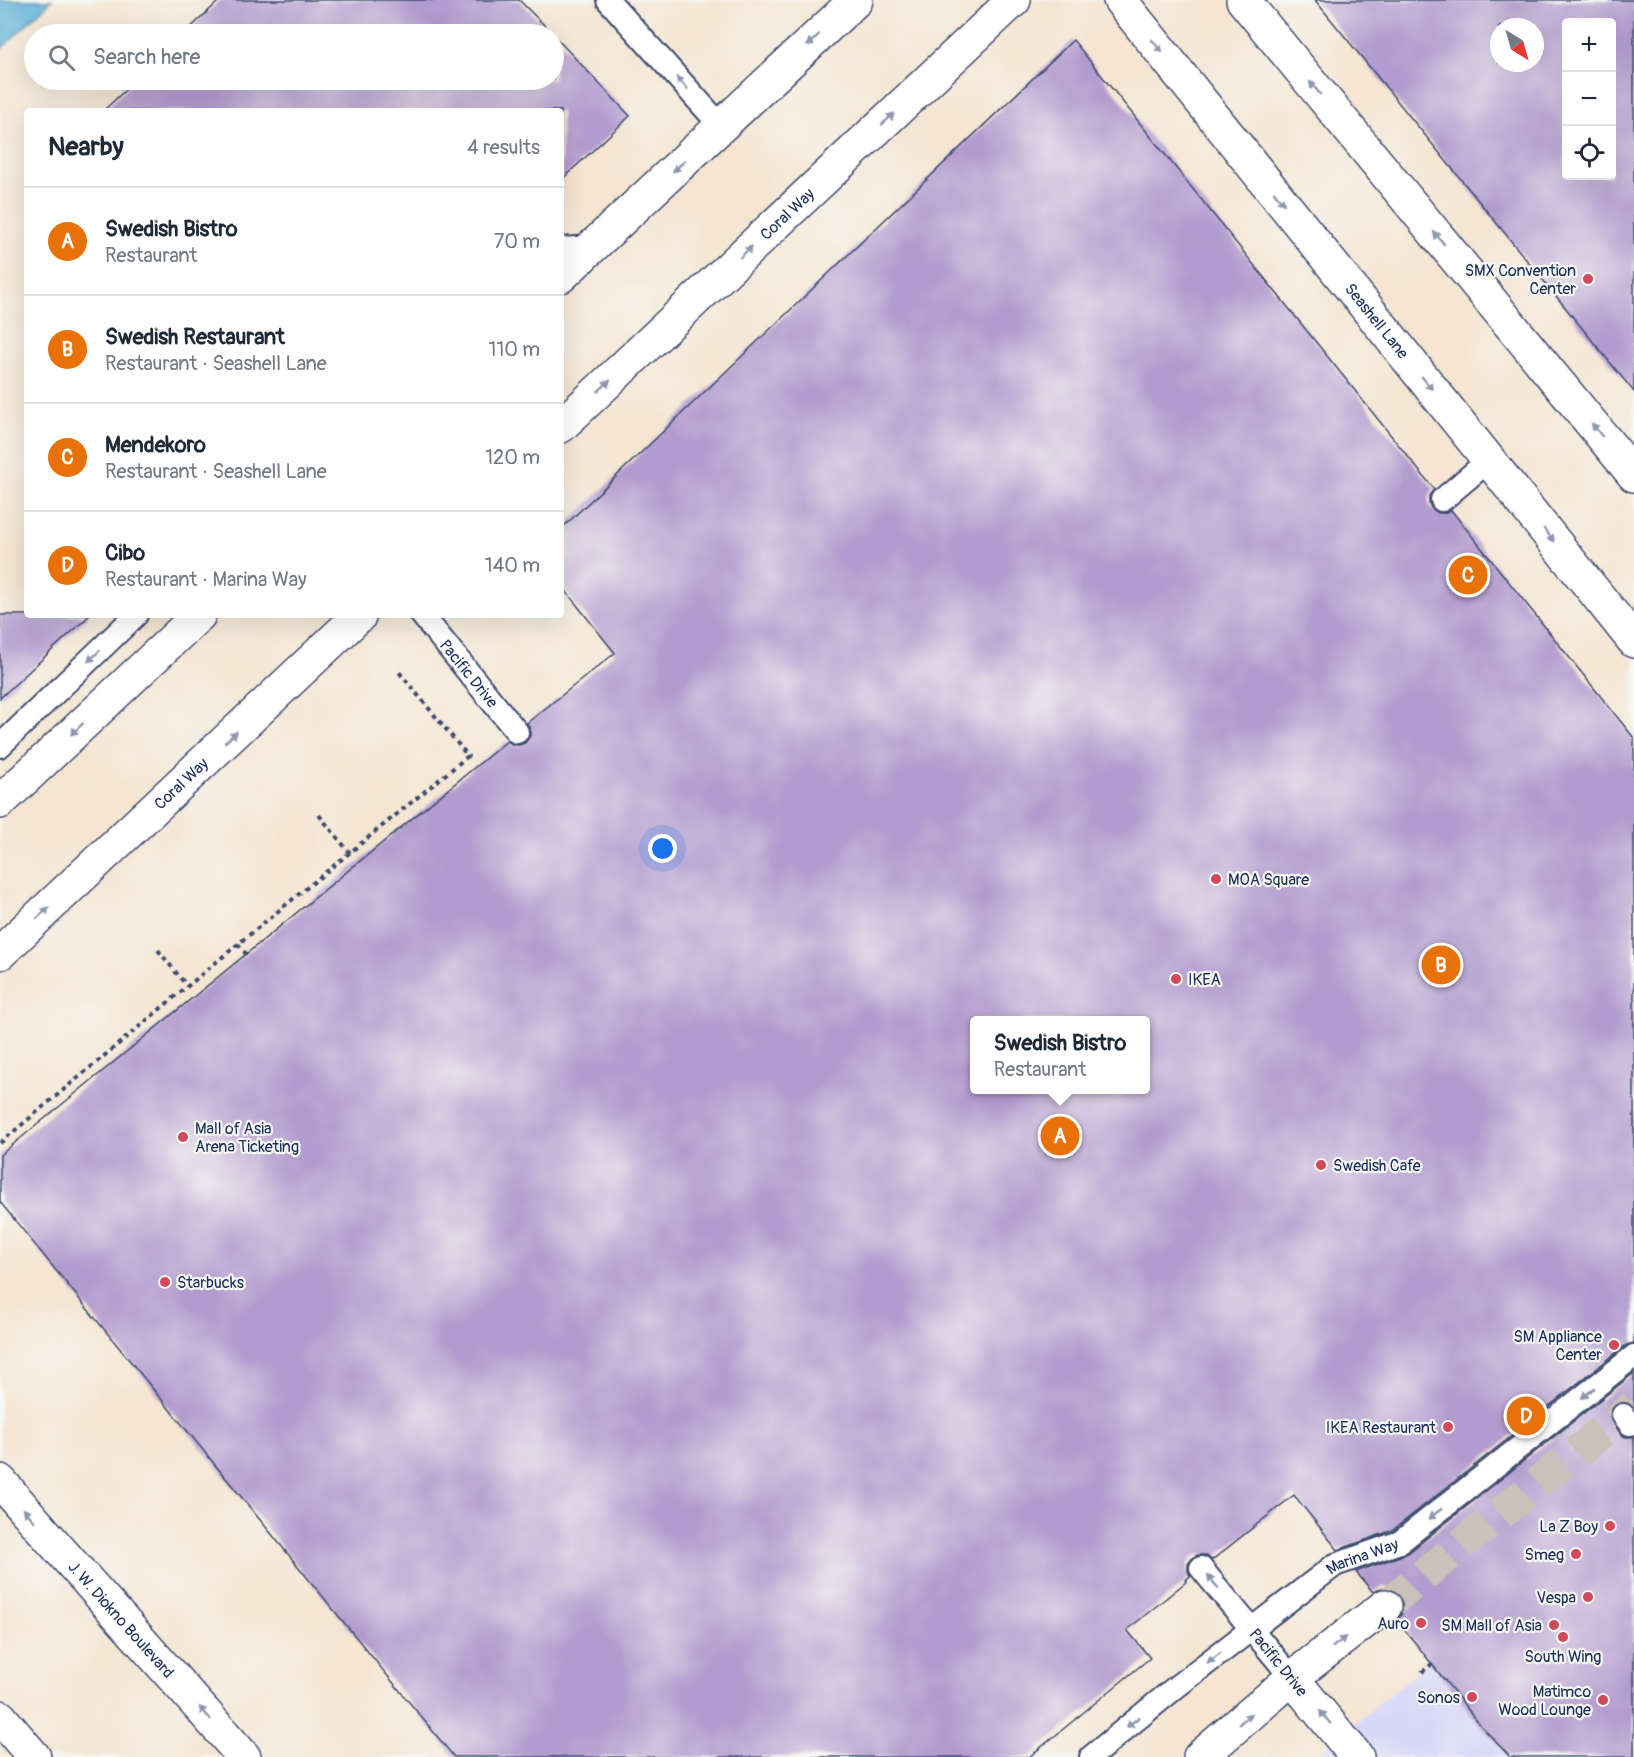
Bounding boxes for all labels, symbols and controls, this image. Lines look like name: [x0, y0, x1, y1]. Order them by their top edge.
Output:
north arrow: [1490, 18, 1544, 72]
map controls: [1562, 18, 1616, 180]
button: +: [1562, 18, 1616, 72]
search box: [24, 24, 564, 90]
one-way arrow: [806, 33, 821, 47]
one-way arrow: [1150, 38, 1162, 53]
icon: search: [45, 41, 78, 74]
text: Search here: [93, 43, 200, 71]
button: −: [1562, 72, 1616, 126]
one-way arrow: [676, 76, 689, 91]
one-way arrow: [1309, 80, 1322, 96]
one-way arrow: [880, 112, 895, 126]
button: locate: [1562, 126, 1616, 180]
text: Nearby: [48, 131, 124, 163]
text: 4 results: [467, 135, 540, 160]
one-way arrow: [671, 159, 686, 173]
street label: Coral Way: [756, 184, 819, 245]
one-way arrow: [1272, 190, 1285, 206]
text: Swedish Bistro: [105, 215, 237, 243]
text: A: [61, 229, 74, 254]
text: 70 m: [494, 229, 540, 254]
one-way arrow: [1433, 230, 1446, 246]
text: Restaurant: [105, 243, 197, 268]
one-way arrow: [738, 246, 752, 260]
place label: SMX Convention Center: [1465, 261, 1576, 299]
marker: SMX Convention Center: [1581, 272, 1595, 286]
street label: Seashell Lane: [1340, 279, 1413, 363]
text: Swedish Restaurant: [105, 323, 285, 351]
text: B: [62, 337, 73, 362]
text: 110 m: [489, 337, 540, 362]
text: Restaurant · Seashell Lane: [105, 351, 327, 376]
one-way arrow: [1420, 375, 1432, 390]
one-way arrow: [596, 379, 611, 393]
one-way arrow: [1591, 423, 1604, 438]
text: Mendekoro: [105, 431, 206, 459]
text: C: [61, 445, 74, 470]
text: 120 m: [485, 445, 540, 470]
text: Restaurant · Seashell Lane: [105, 459, 327, 484]
one-way arrow: [1542, 527, 1555, 543]
text: Cibo: [105, 539, 145, 567]
pin: C: [1448, 552, 1488, 598]
text: D: [61, 553, 74, 578]
text: 140 m: [485, 553, 540, 578]
text: Restaurant · Marina Way: [105, 567, 307, 592]
street label: Pacific Drive: [435, 636, 502, 712]
one-way arrow: [87, 648, 101, 662]
one-way arrow: [70, 722, 84, 736]
one-way arrow: [223, 730, 238, 744]
street label: Coral Way: [150, 754, 213, 814]
your location: [648, 834, 677, 863]
place label: MOA Square: [1228, 870, 1309, 890]
marker: MOA Square: [1209, 872, 1223, 886]
one-way arrow: [35, 906, 50, 920]
pin: B: [1422, 942, 1460, 988]
place label: IKEA: [1188, 970, 1221, 990]
marker: IKEA: [1169, 972, 1183, 986]
popup: [970, 1016, 1150, 1094]
text: Swedish Bistro: [994, 1029, 1126, 1057]
text: Restaurant: [994, 1057, 1086, 1082]
pin: A: [1040, 1114, 1080, 1158]
place label: Mall of Asia Arena Ticketing: [195, 1119, 299, 1157]
marker: Mall of Asia Arena Ticketing: [176, 1130, 190, 1144]
place label: Swedish Cafe: [1333, 1156, 1421, 1176]
marker: Swedish Cafe: [1314, 1158, 1328, 1172]
place label: Starbucks: [177, 1273, 244, 1293]
marker: Starbucks: [158, 1275, 172, 1289]
place label: SM Appliance Center: [1514, 1327, 1602, 1365]
marker: SM Appliance Center: [1607, 1338, 1621, 1352]
one-way arrow: [1580, 1386, 1596, 1399]
pin: D: [1506, 1394, 1546, 1438]
place label: IKEA Restaurant: [1326, 1418, 1437, 1438]
marker: IKEA Restaurant: [1441, 1420, 1455, 1434]
one-way arrow: [23, 1508, 36, 1523]
one-way arrow: [1428, 1508, 1443, 1520]
place label: La Z Boy: [1539, 1517, 1598, 1537]
marker: La Z Boy: [1603, 1519, 1617, 1533]
street label: Marina Way: [1322, 1534, 1401, 1579]
place label: Smeg: [1525, 1545, 1564, 1565]
marker: Smeg: [1569, 1547, 1583, 1561]
street label: J. W. Diokno Boulevard: [64, 1557, 178, 1682]
one-way arrow: [1207, 1574, 1220, 1590]
place label: Vespa: [1536, 1588, 1576, 1608]
marker: Vespa: [1581, 1590, 1595, 1604]
place label: Auro: [1377, 1614, 1409, 1634]
marker: Auro: [1414, 1616, 1428, 1630]
place label: SM Mall of Asia: [1441, 1616, 1542, 1636]
marker: SM Mall of Asia: [1547, 1618, 1561, 1632]
street label: Pacific Drive: [1245, 1625, 1312, 1701]
marker: South Wing: [1556, 1630, 1570, 1644]
one-way arrow: [1331, 1637, 1346, 1649]
place label: South Wing: [1525, 1647, 1601, 1667]
one-way arrow: [1206, 1652, 1222, 1665]
place label: Matimco Wood Lounge: [1498, 1682, 1591, 1720]
place label: Sonos: [1417, 1688, 1460, 1708]
marker: Sonos: [1465, 1690, 1479, 1704]
marker: Matimco Wood Lounge: [1596, 1693, 1610, 1707]
one-way arrow: [198, 1706, 212, 1721]
one-way arrow: [1319, 1710, 1331, 1725]
one-way arrow: [1237, 1713, 1252, 1726]
one-way arrow: [1126, 1715, 1141, 1728]

